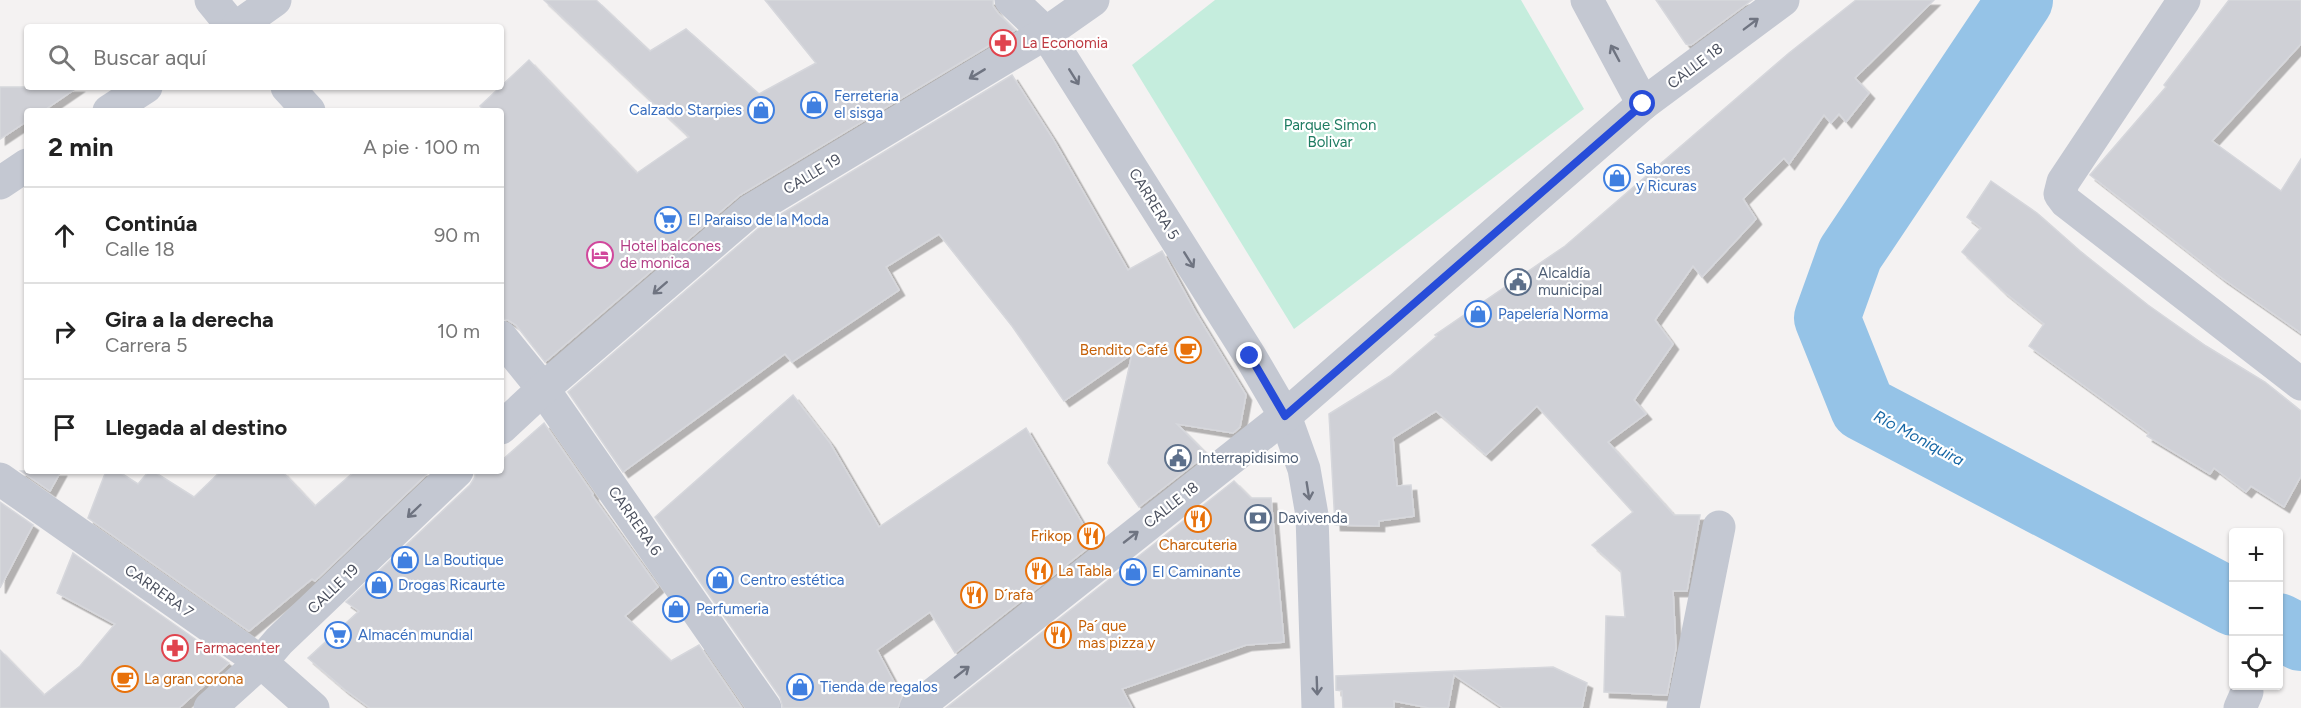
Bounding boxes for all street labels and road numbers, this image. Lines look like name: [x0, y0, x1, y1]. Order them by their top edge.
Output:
street label: CALLE 18: [1664, 39, 1726, 93]
street label: CALLE 19: [780, 150, 844, 198]
street label: CARRERA 5: [1125, 165, 1183, 243]
street label: CALLE 18: [1140, 478, 1202, 532]
street label: CARRERA 6: [605, 483, 666, 560]
street label: CALLE 19: [304, 560, 362, 618]
street label: CARRERA 7: [121, 561, 197, 621]

